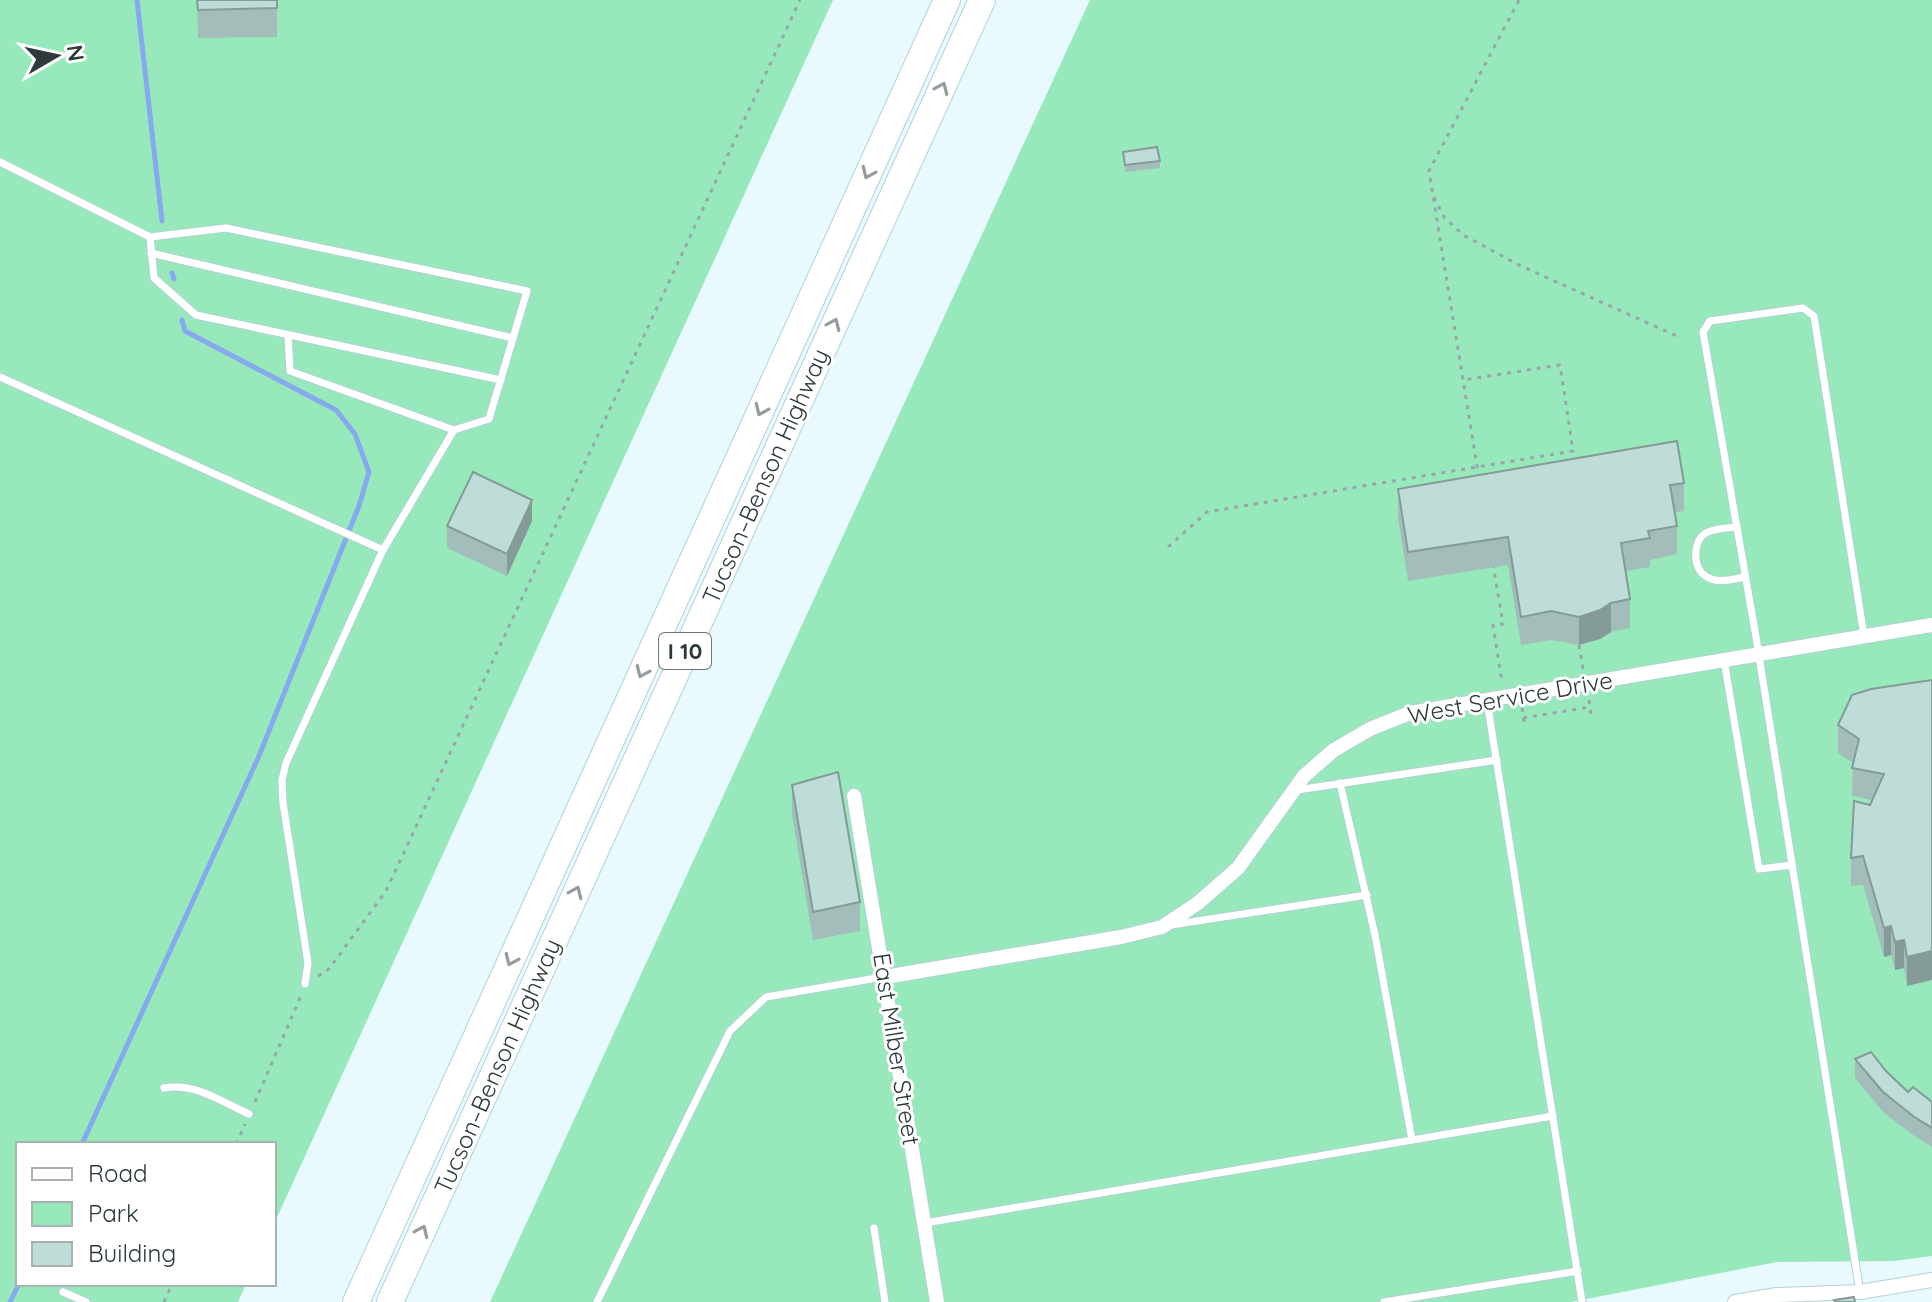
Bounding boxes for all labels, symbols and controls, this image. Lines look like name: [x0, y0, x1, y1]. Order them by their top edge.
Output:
north arrow: [16, 16, 96, 96]
text: N: [61, 43, 91, 63]
one-way arrow: [932, 81, 948, 96]
one-way arrow: [862, 165, 878, 179]
one-way arrow: [824, 318, 840, 333]
street label: Tucson–Benson Highway: [695, 344, 835, 608]
one-way arrow: [755, 402, 771, 416]
road number: I 10: [659, 633, 711, 669]
one-way arrow: [635, 664, 651, 678]
street label: West Service Drive: [1405, 664, 1615, 730]
one-way arrow: [566, 886, 582, 900]
street label: Tucson–Benson Highway: [427, 934, 567, 1198]
street label: East Milber Street: [867, 951, 927, 1147]
one-way arrow: [505, 952, 521, 966]
legend: [16, 1142, 276, 1286]
text: Road: [88, 1158, 148, 1188]
text: Park: [88, 1198, 139, 1228]
one-way arrow: [412, 1225, 428, 1239]
text: Building: [88, 1238, 176, 1268]

